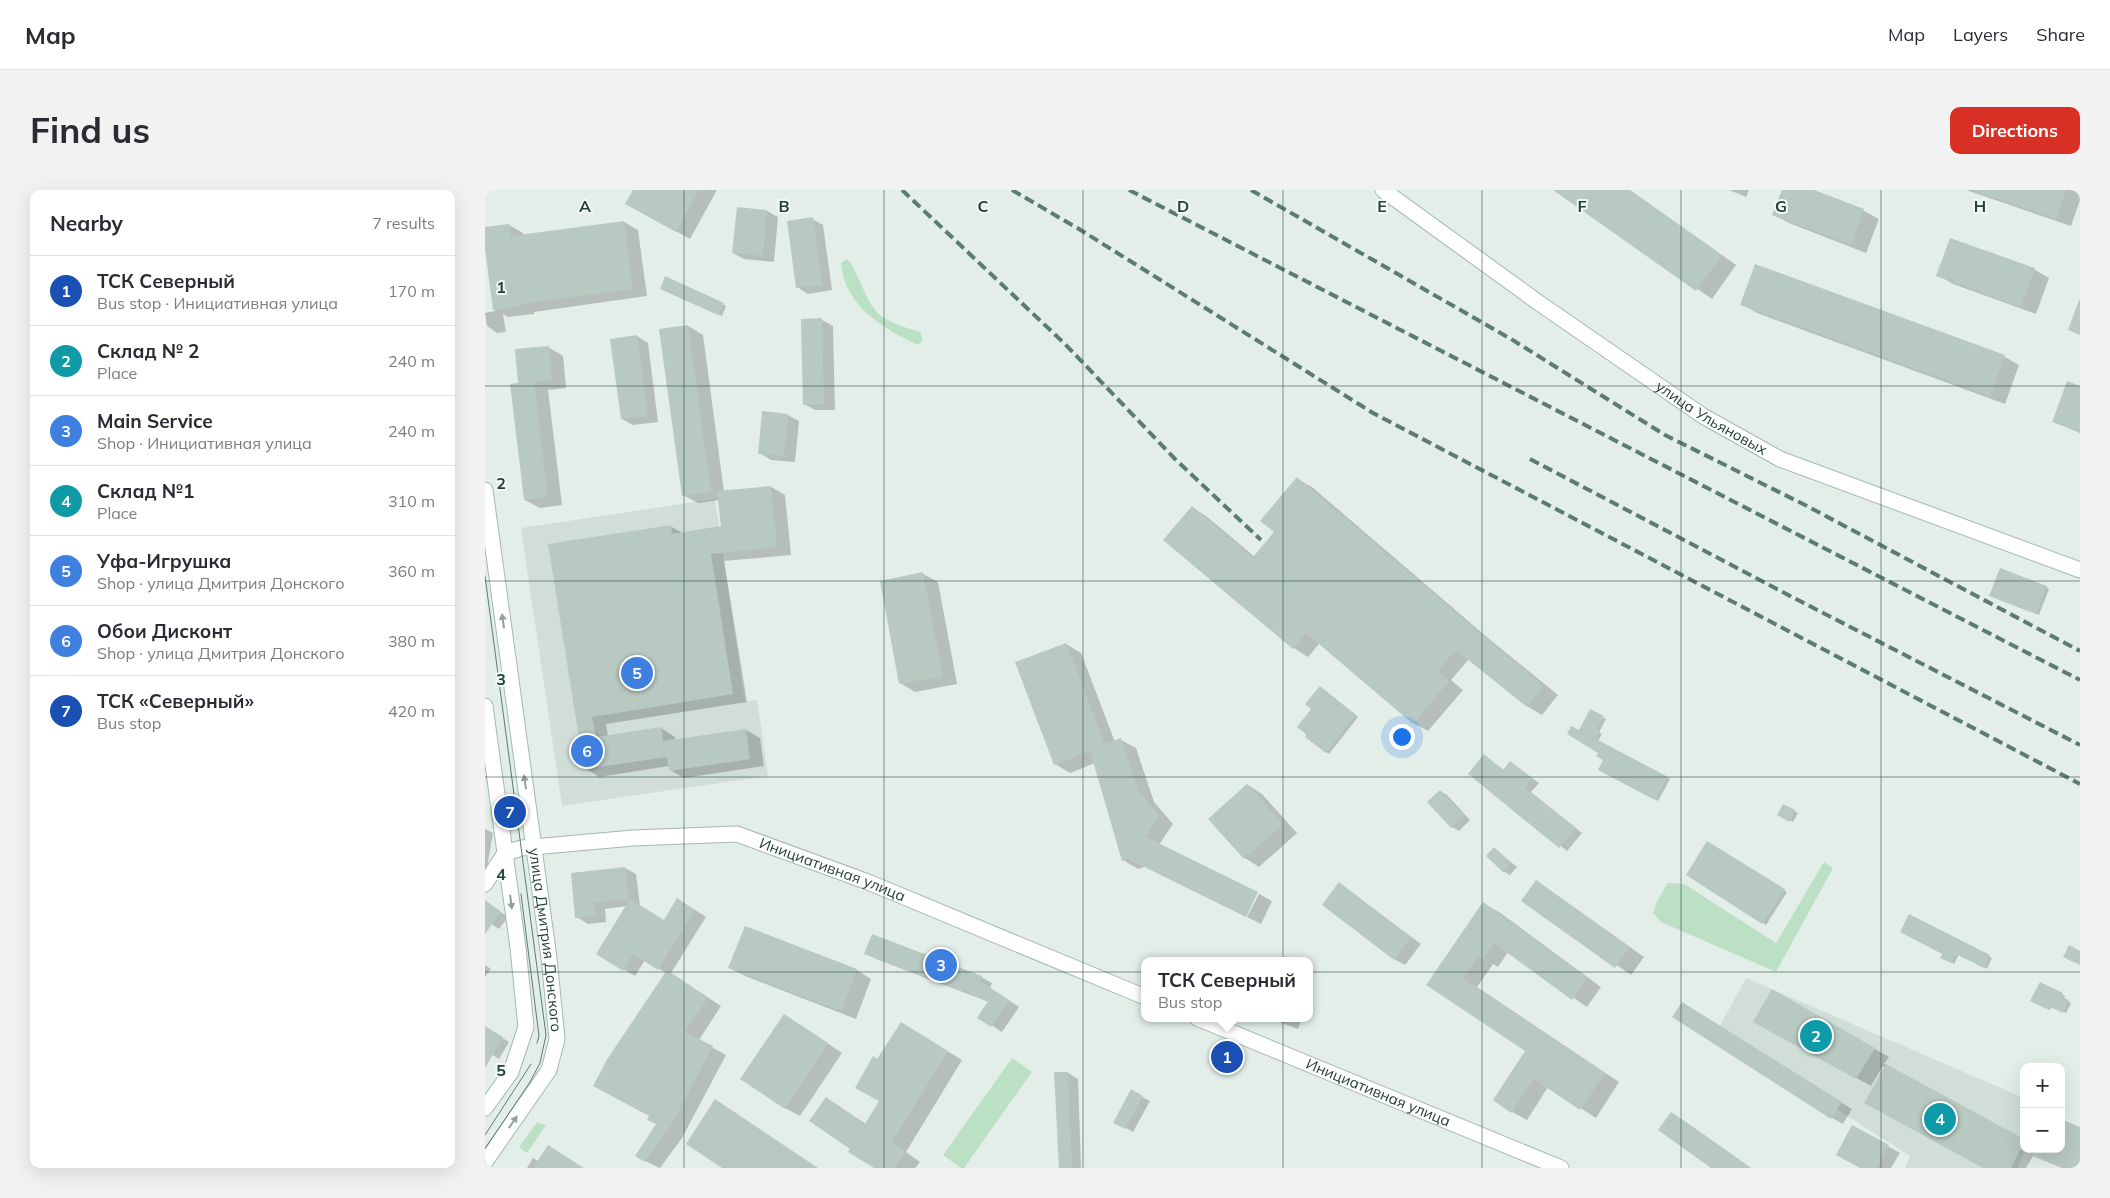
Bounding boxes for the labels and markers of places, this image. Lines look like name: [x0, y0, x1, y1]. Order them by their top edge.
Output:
pin: 5: [621, 654, 653, 692]
pin: 6: [571, 732, 603, 770]
pin: 7: [494, 793, 526, 831]
pin: 3: [925, 946, 957, 984]
pin: 2: [1800, 1017, 1832, 1055]
pin: 1: [1211, 1038, 1243, 1076]
pin: 4: [1924, 1100, 1956, 1138]

